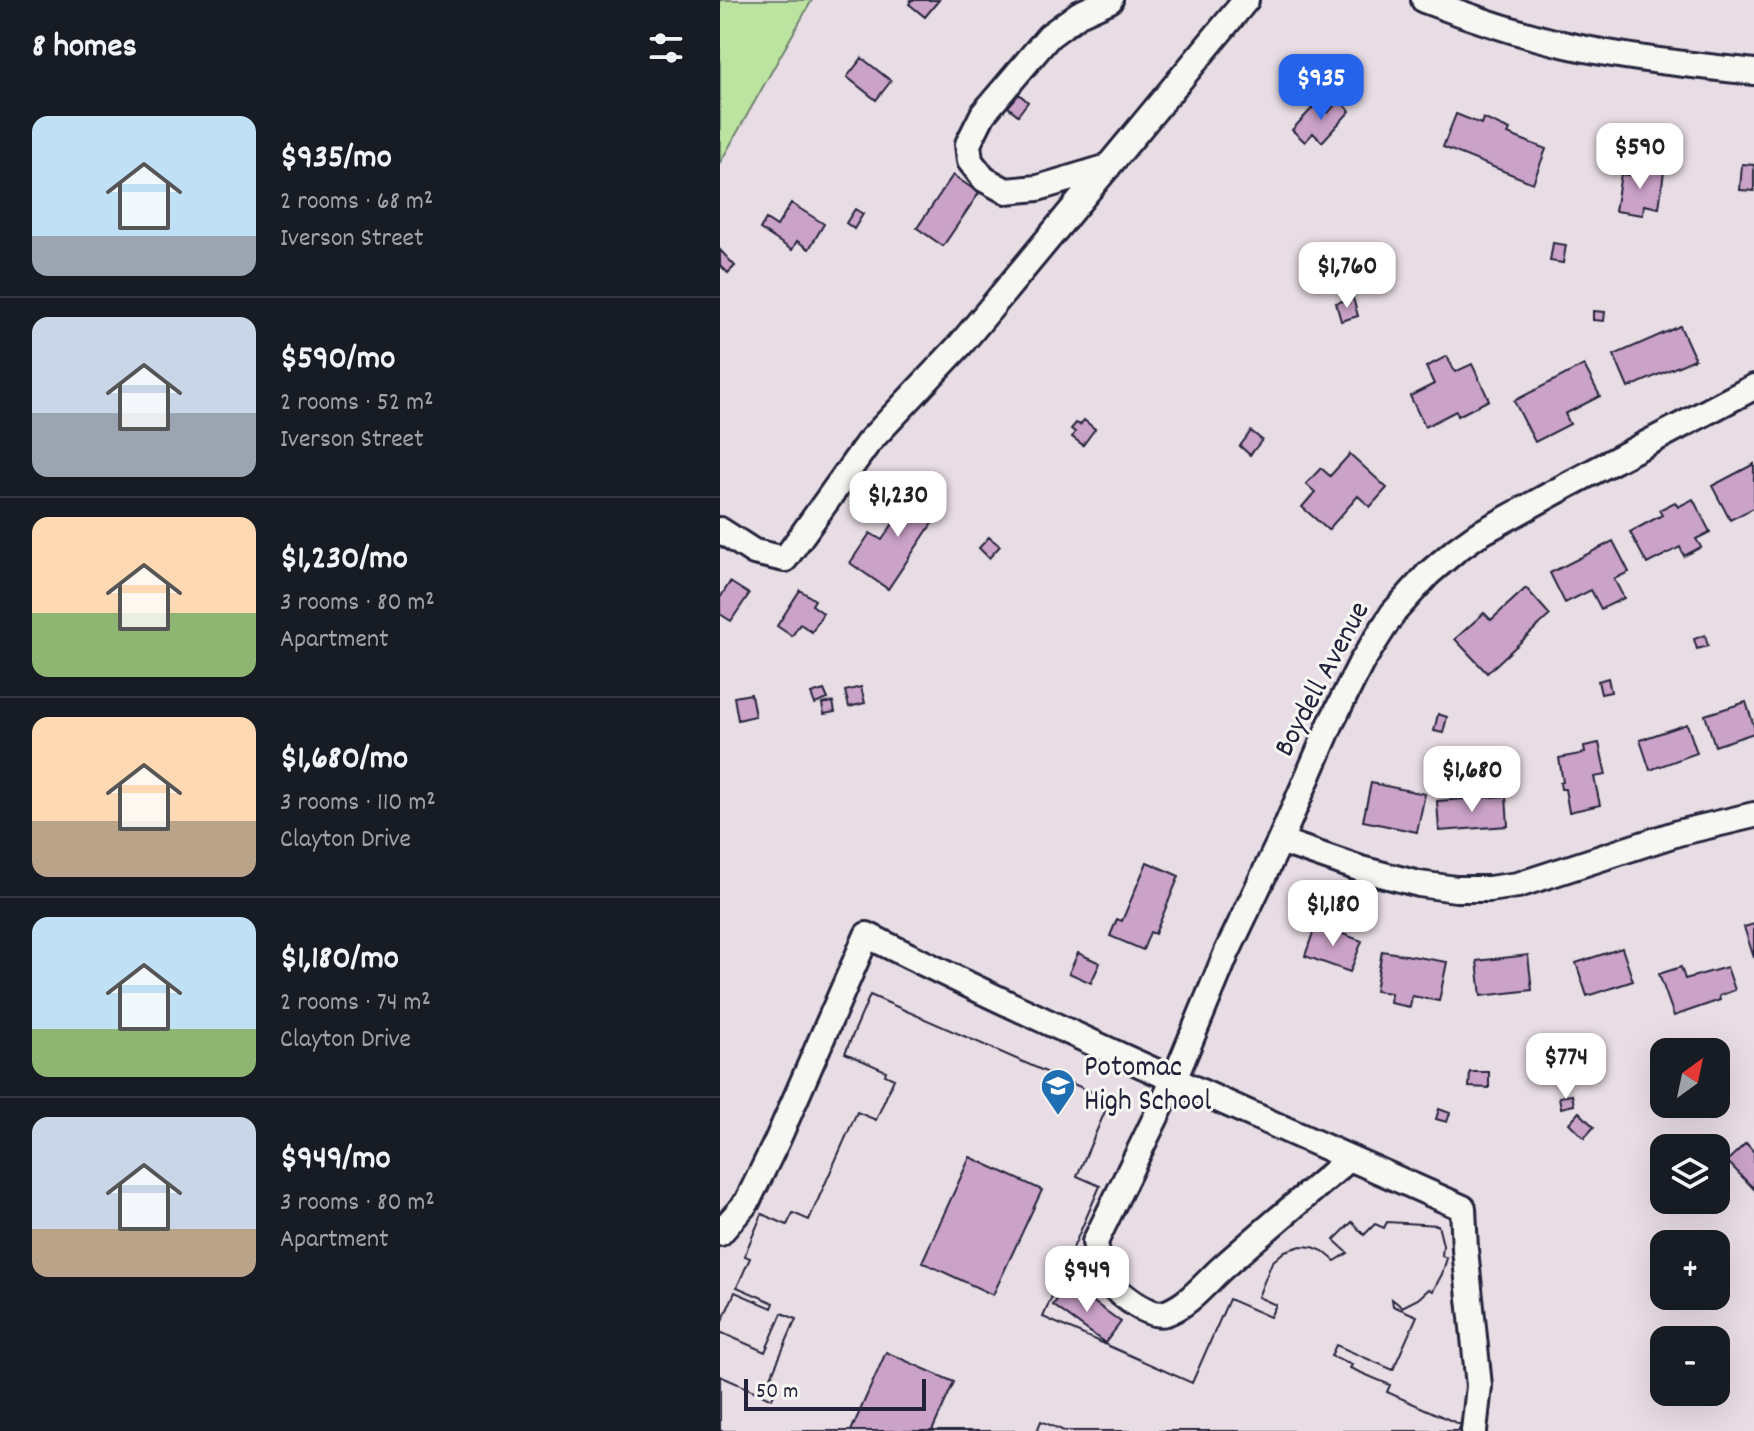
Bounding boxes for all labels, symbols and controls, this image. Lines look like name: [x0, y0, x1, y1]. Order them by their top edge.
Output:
text: 8 homes: [32, 24, 137, 73]
icon: filters: [644, 26, 688, 70]
pin: $935: [1274, 54, 1368, 122]
text: $935: [1297, 61, 1345, 98]
pin: $590: [1593, 123, 1687, 191]
text: $590: [1614, 130, 1666, 167]
text: $935/mo: [280, 135, 392, 184]
icon: home: [96, 148, 192, 244]
text: 2 rooms · 68 m²: [280, 184, 433, 221]
text: Iverson Street: [280, 221, 424, 258]
pin: $1,760: [1282, 242, 1412, 310]
text: $1,760: [1317, 249, 1377, 286]
text: $590/mo: [280, 336, 395, 385]
icon: home: [96, 349, 192, 445]
text: 2 rooms · 52 m²: [280, 385, 433, 422]
text: Iverson Street: [280, 422, 424, 459]
pin: $1,230: [833, 471, 963, 539]
text: $1,230: [868, 478, 928, 515]
text: $1,230/mo: [280, 536, 408, 585]
icon: home: [96, 549, 192, 645]
text: 3 rooms · 80 m²: [280, 585, 435, 622]
street label: Boydell Avenue: [1265, 595, 1383, 765]
text: Apartment: [280, 622, 389, 659]
text: $1,680/mo: [280, 736, 408, 785]
pin: $1,680: [1407, 746, 1537, 814]
icon: home: [96, 749, 192, 845]
text: $1,680: [1441, 753, 1503, 790]
text: 3 rooms · 110 m²: [280, 785, 436, 822]
text: Clayton Drive: [280, 822, 411, 859]
pin: $1,180: [1268, 880, 1398, 948]
text: $1,180: [1306, 887, 1360, 924]
text: $1,180/mo: [280, 936, 399, 985]
icon: home: [96, 949, 192, 1045]
text: 2 rooms · 74 m²: [280, 985, 431, 1022]
text: Clayton Drive: [280, 1022, 411, 1059]
pin: $774: [1519, 1033, 1613, 1101]
north arrow: [1650, 1038, 1730, 1118]
map controls: [1650, 1038, 1730, 1406]
text: $774: [1544, 1040, 1588, 1077]
place label: Potomac High School: [1084, 1048, 1211, 1125]
school or university icon: Potomac High School: [1039, 1067, 1077, 1117]
button: layers: [1650, 1134, 1730, 1214]
text: $949/mo: [280, 1136, 391, 1185]
icon: home: [96, 1149, 192, 1245]
text: 3 rooms · 80 m²: [280, 1185, 435, 1222]
text: Apartment: [280, 1222, 389, 1259]
button: +: [1650, 1230, 1730, 1310]
pin: $949: [1040, 1246, 1134, 1314]
text: $949: [1063, 1253, 1111, 1290]
button: −: [1650, 1326, 1730, 1406]
scale bar: [744, 1375, 926, 1411]
text: 50 m: [756, 1377, 798, 1408]

